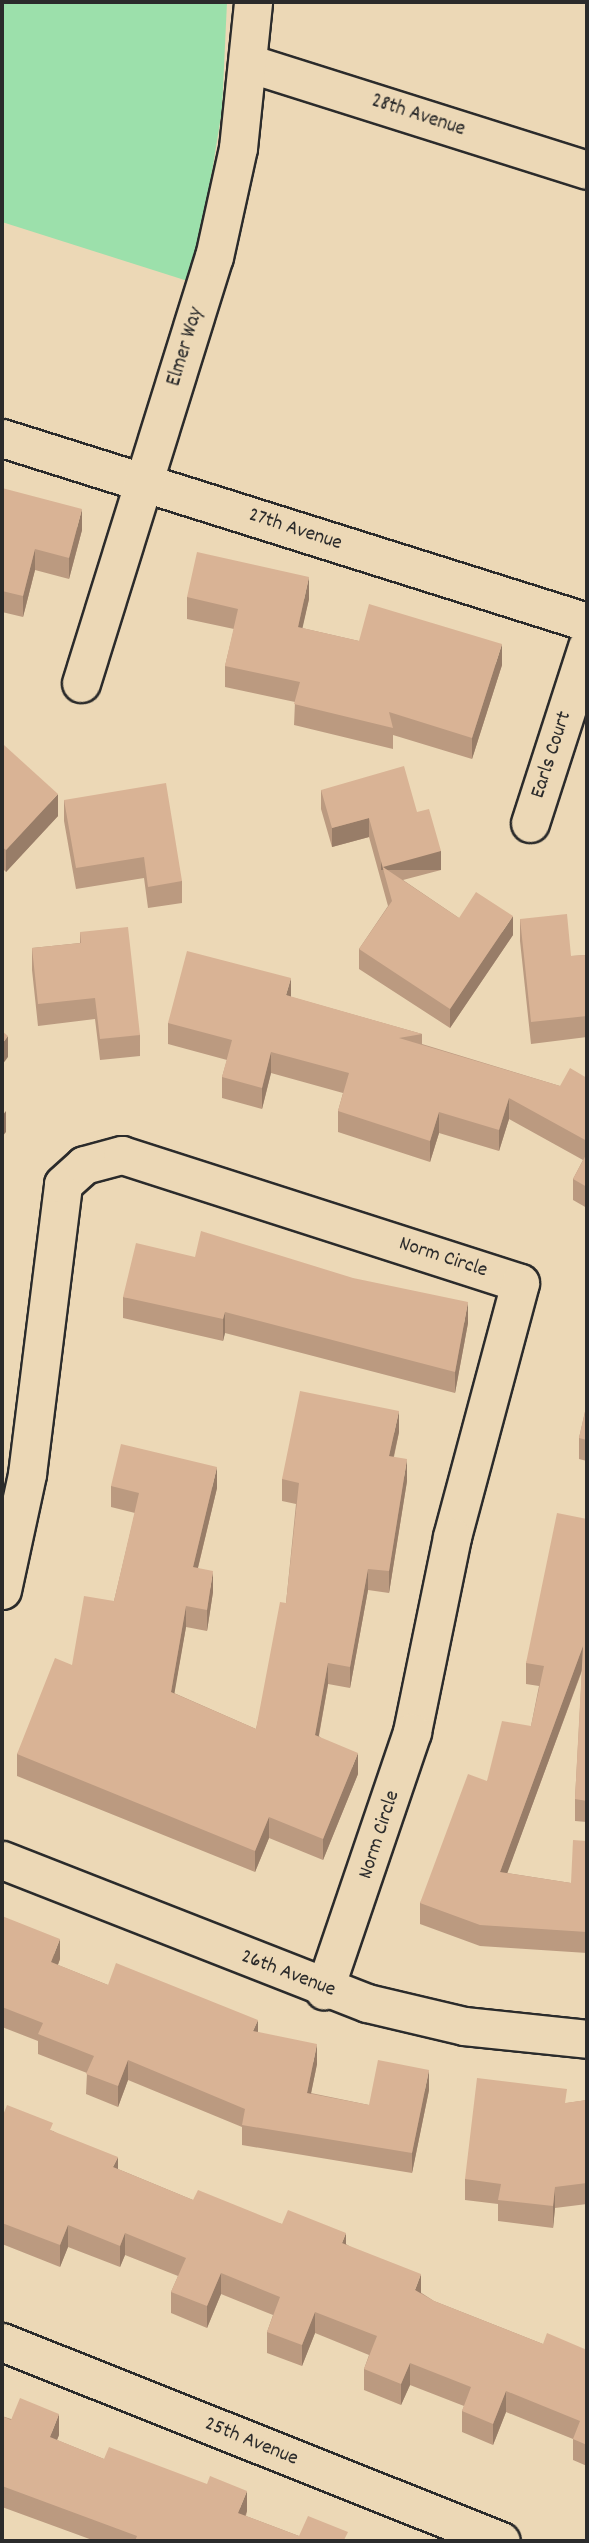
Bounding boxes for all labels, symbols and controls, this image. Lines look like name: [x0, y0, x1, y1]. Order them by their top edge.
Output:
street label: 28th Avenue: [368, 89, 468, 143]
street label: Elmer Way: [162, 304, 210, 390]
street label: 27th Avenue: [245, 503, 345, 557]
street label: Earls Court: [526, 708, 578, 802]
street label: Norm Circle: [396, 1232, 490, 1284]
street label: Norm Circle: [354, 1788, 406, 1882]
street label: 26th Avenue: [237, 1944, 339, 2004]
street label: 25th Avenue: [201, 2412, 301, 2472]

